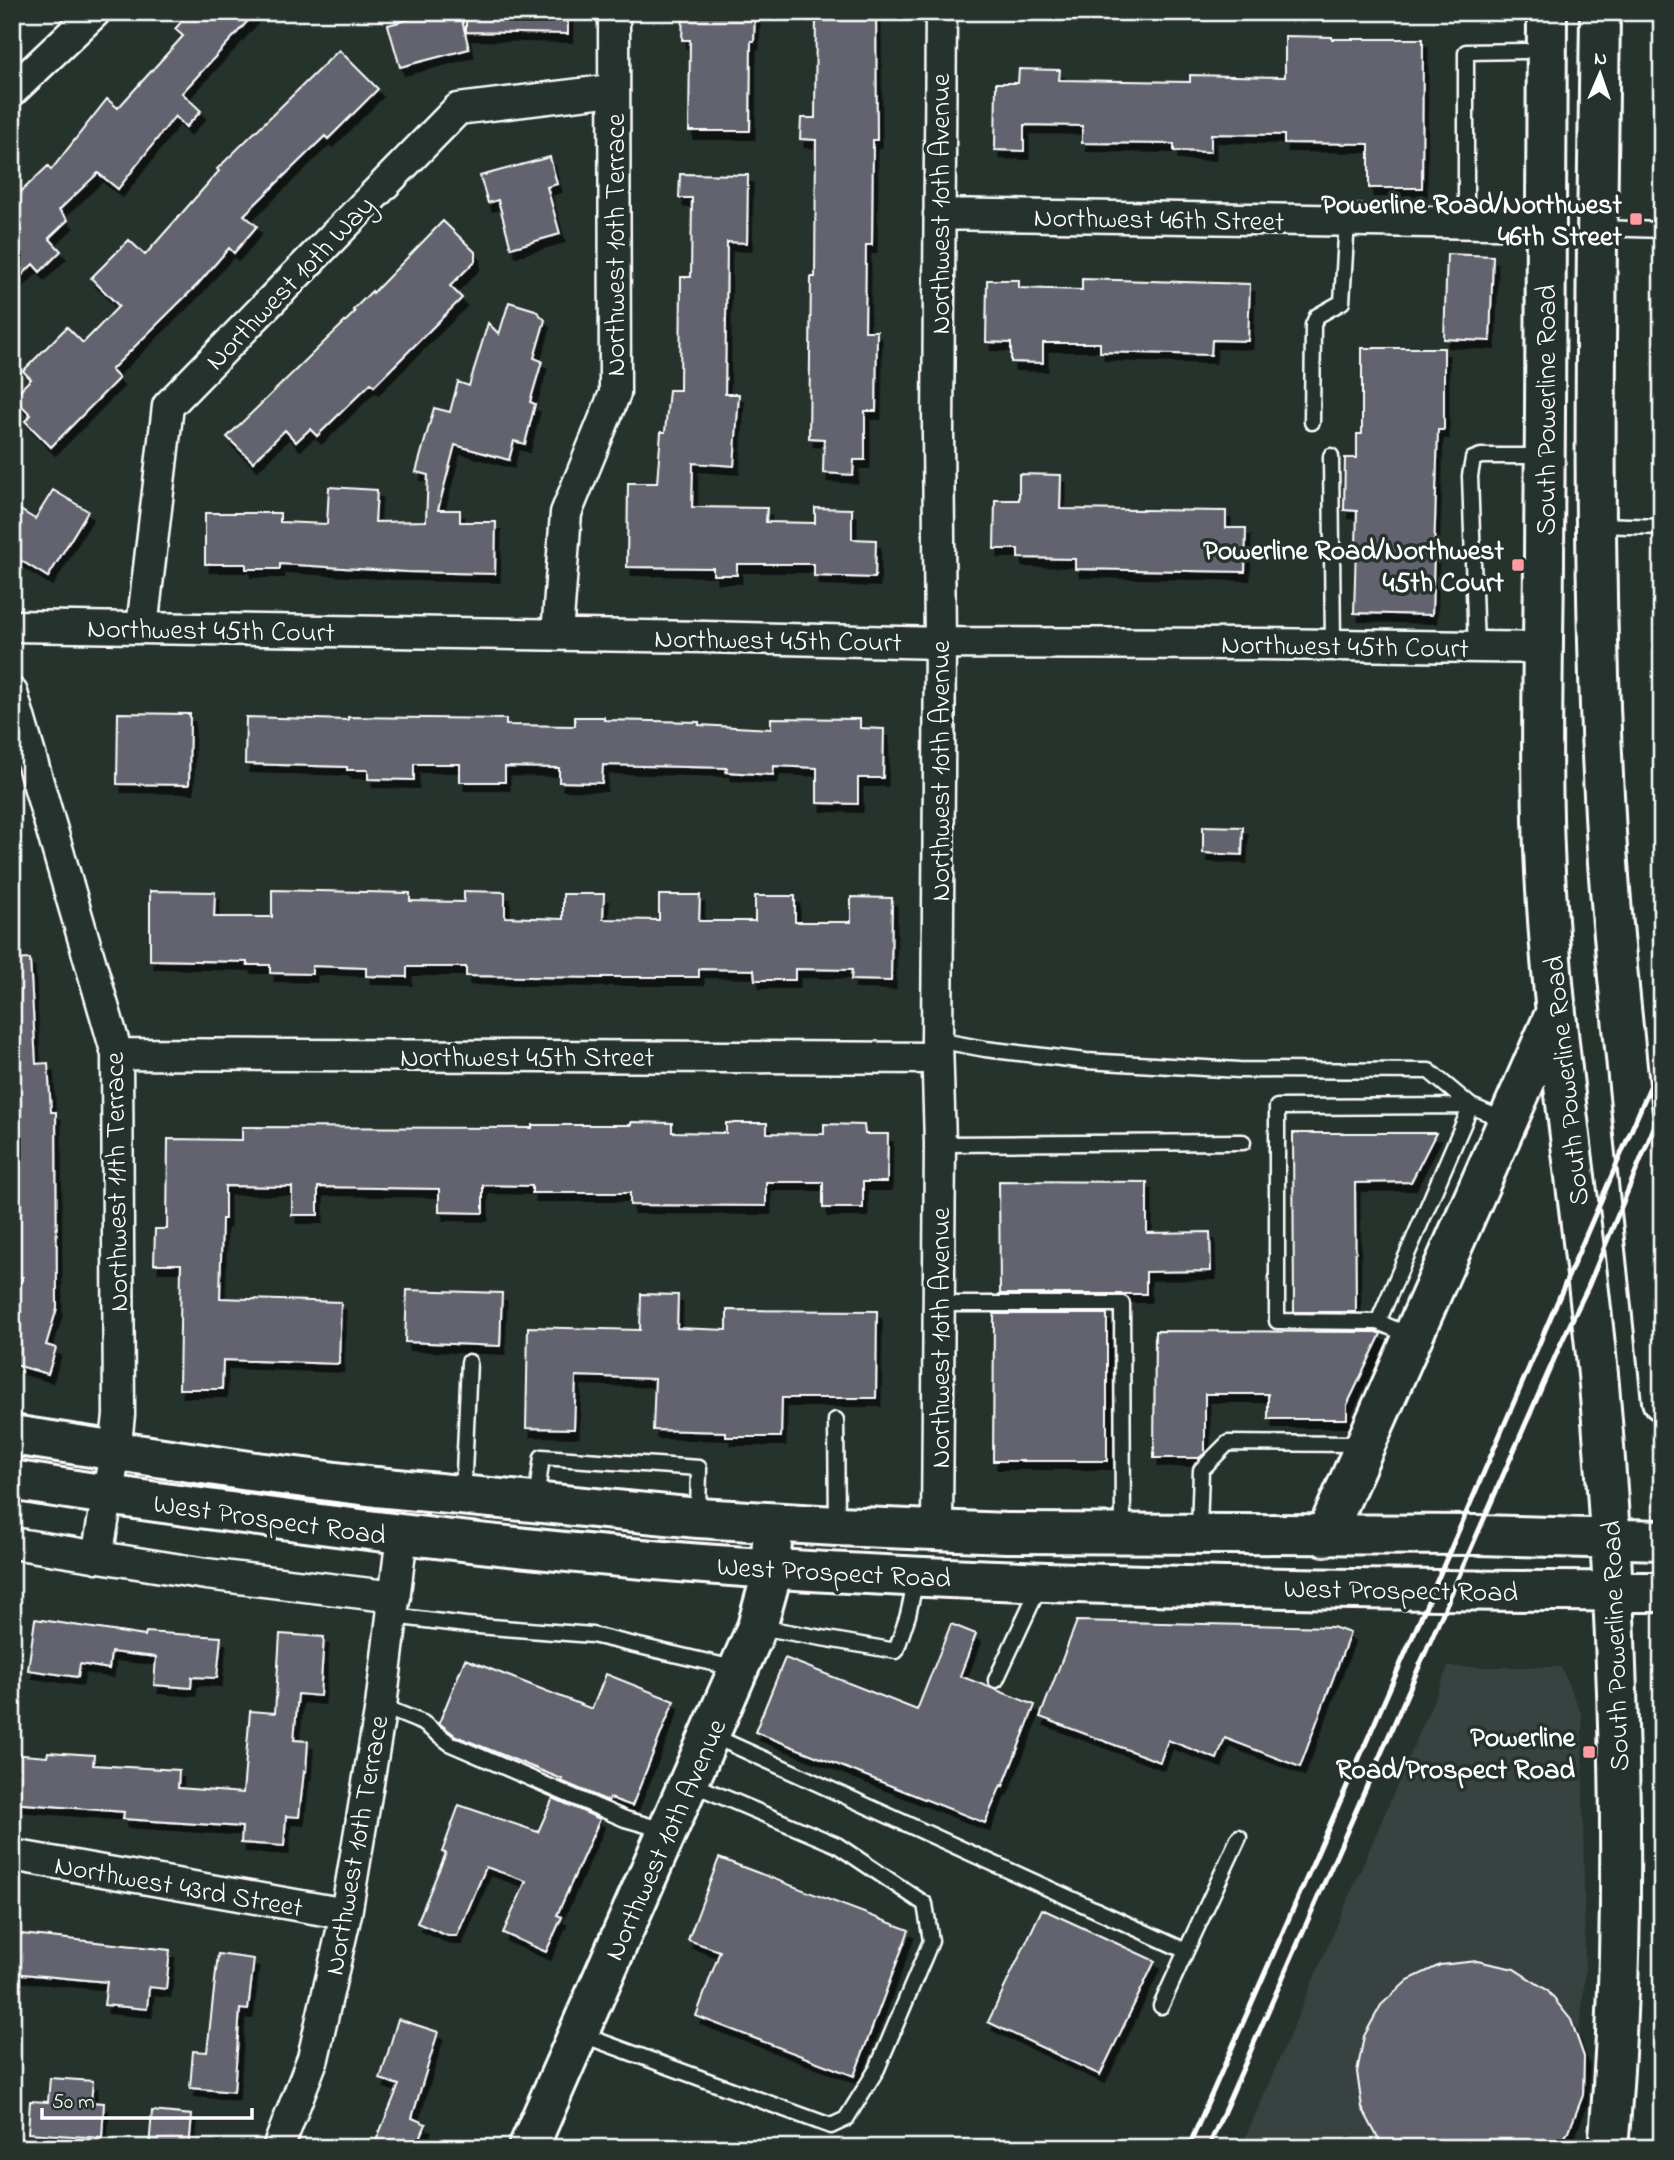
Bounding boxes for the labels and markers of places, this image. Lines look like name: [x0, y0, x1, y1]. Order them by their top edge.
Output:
place label: Powerline Road/Northwest 46th Street: [1321, 186, 1623, 259]
marker: Powerline Road/Northwest 46th Street: [1628, 211, 1644, 227]
place label: Powerline Road/Northwest 45th Court: [1203, 532, 1505, 605]
marker: Powerline Road/Northwest 45th Court: [1510, 557, 1526, 573]
place label: Powerline Road/Prospect Road: [1336, 1719, 1576, 1792]
marker: Powerline Road/Prospect Road: [1581, 1744, 1597, 1760]

